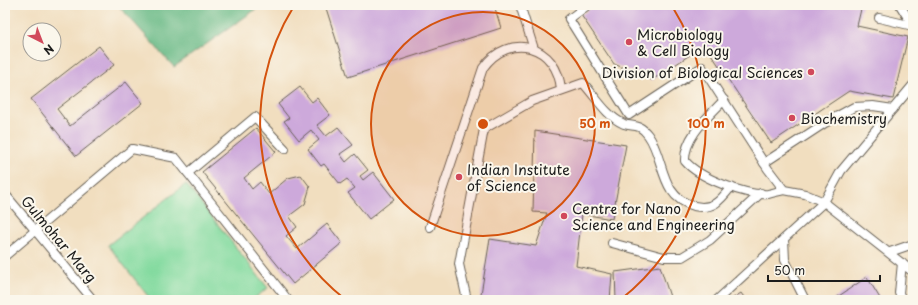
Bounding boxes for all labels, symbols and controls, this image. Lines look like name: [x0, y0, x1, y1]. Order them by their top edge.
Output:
north arrow: [22, 22, 62, 62]
place label: Microbiology & Cell Biology: [637, 24, 729, 61]
marker: Microbiology & Cell Biology: [624, 37, 634, 47]
text: N: [40, 41, 58, 59]
place label: Division of Biological Sciences: [602, 62, 803, 83]
marker: Division of Biological Sciences: [806, 67, 816, 77]
place label: Biochemistry: [800, 108, 887, 129]
marker: Biochemistry: [787, 113, 797, 123]
text: 50 m: [579, 114, 611, 132]
text: 100 m: [687, 114, 725, 132]
centre of rings: [476, 117, 490, 131]
place label: Indian Institute of Science: [467, 159, 570, 196]
marker: Indian Institute of Science: [454, 172, 464, 182]
street label: Gulmohar Marg: [16, 191, 102, 287]
place label: Centre for Nano Science and Engineering: [572, 198, 735, 235]
marker: Centre for Nano Science and Engineering: [559, 211, 569, 221]
scale bar: [768, 257, 880, 283]
text: 50 m: [774, 261, 805, 279]

